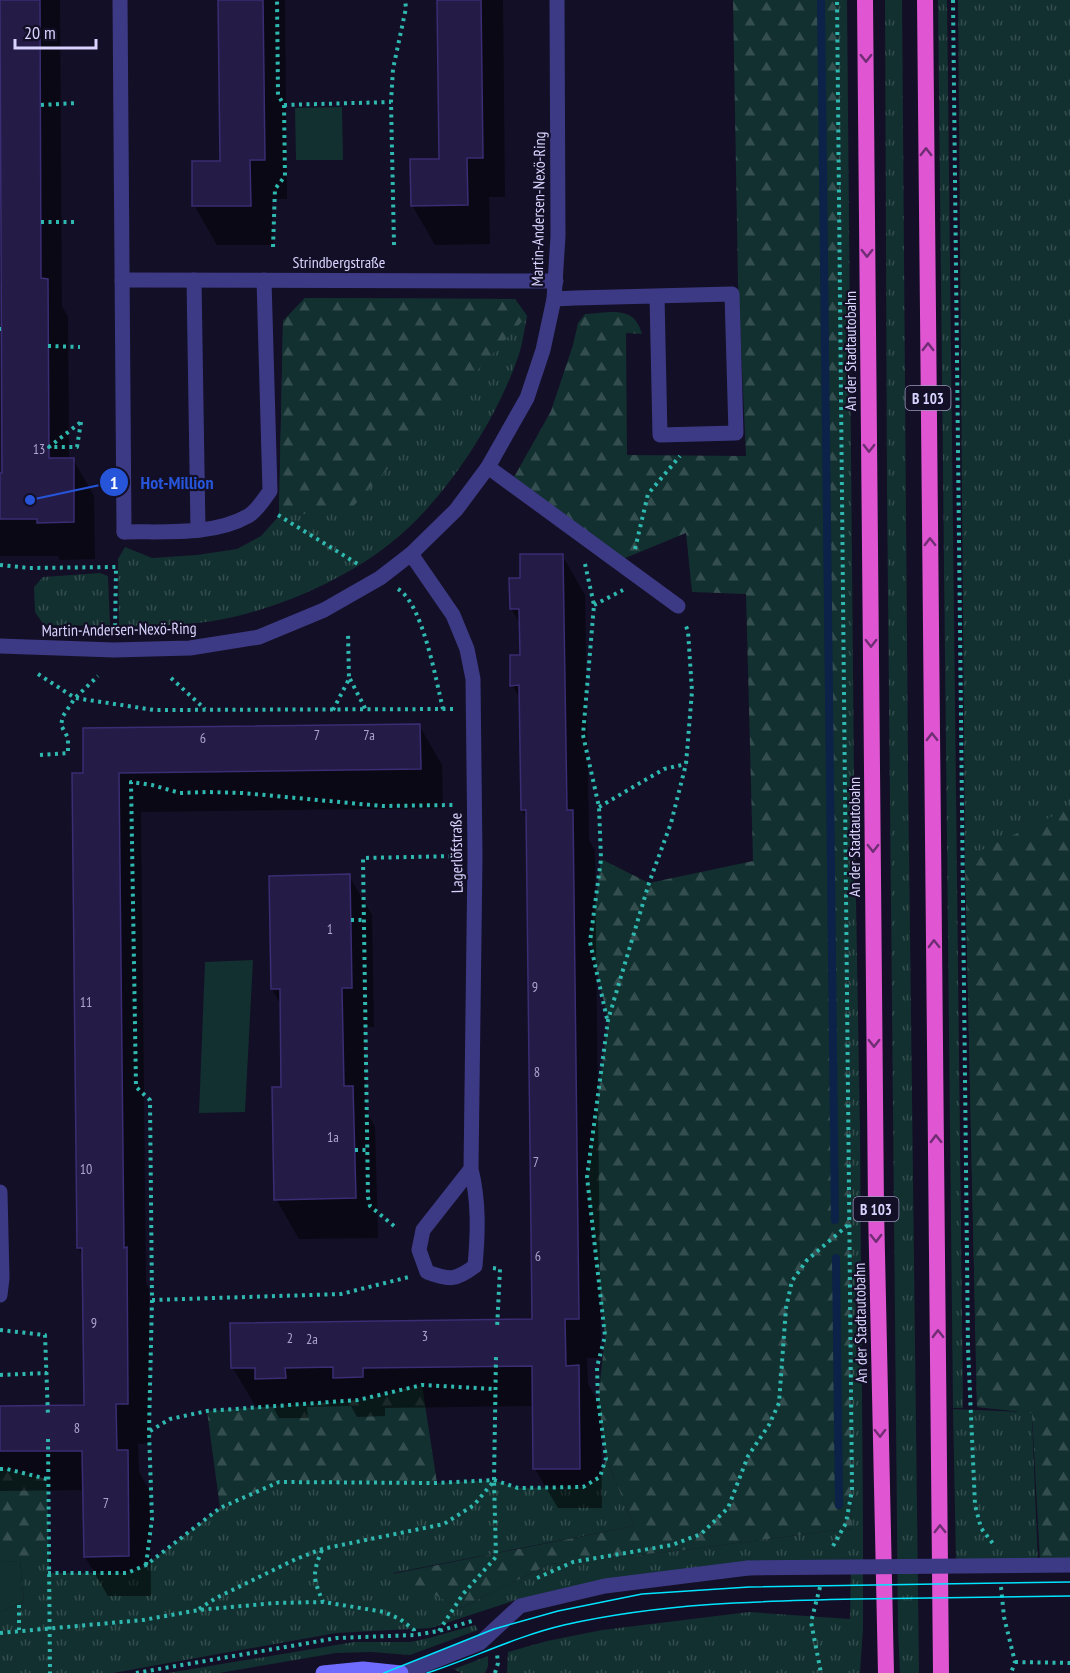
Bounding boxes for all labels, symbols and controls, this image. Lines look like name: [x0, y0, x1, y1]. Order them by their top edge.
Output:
scale bar: [15, 12, 96, 50]
text: 20 m: [24, 21, 56, 44]
one-way arrow: [860, 54, 872, 63]
street label: Martin-Andersen-Nexö-Ring: [527, 131, 549, 287]
one-way arrow: [920, 148, 932, 157]
one-way arrow: [861, 249, 874, 258]
street label: Strindbergstraße: [293, 252, 385, 272]
street label: An der Stadtautobahn: [840, 291, 860, 411]
one-way arrow: [922, 343, 934, 352]
road number: B 103: [906, 386, 950, 410]
house number: 13: [33, 440, 45, 458]
one-way arrow: [863, 444, 875, 453]
callout: Hot-Million: [99, 464, 225, 500]
text: 1: [110, 471, 118, 494]
text: Hot-Million: [141, 471, 213, 494]
one-way arrow: [924, 538, 936, 547]
street label: Martin-Andersen-Nexö-Ring: [41, 618, 197, 640]
one-way arrow: [865, 639, 877, 648]
house number: 7: [314, 726, 320, 744]
house number: 7a: [363, 726, 375, 744]
house number: 6: [200, 729, 206, 747]
one-way arrow: [926, 733, 938, 742]
street label: An der Stadtautobahn: [844, 777, 864, 897]
street label: Lagerlöfstraße: [445, 813, 467, 893]
one-way arrow: [866, 844, 879, 853]
house number: 1: [327, 920, 333, 938]
one-way arrow: [928, 940, 940, 949]
house number: 9: [532, 978, 538, 996]
house number: 11: [80, 993, 92, 1011]
one-way arrow: [868, 1039, 880, 1048]
house number: 8: [534, 1063, 540, 1081]
house number: 1a: [327, 1128, 339, 1146]
one-way arrow: [930, 1135, 942, 1144]
house number: 7: [533, 1153, 539, 1171]
house number: 10: [80, 1160, 92, 1178]
road number: B 103: [854, 1197, 898, 1221]
one-way arrow: [870, 1234, 883, 1243]
house number: 6: [535, 1247, 541, 1265]
street label: An der Stadtautobahn: [849, 1263, 871, 1383]
house number: 9: [91, 1314, 97, 1332]
house number: 3: [422, 1327, 428, 1345]
house number: 2: [287, 1329, 293, 1347]
house number: 2a: [306, 1330, 318, 1348]
one-way arrow: [932, 1330, 944, 1339]
house number: 8: [74, 1419, 80, 1437]
one-way arrow: [874, 1429, 887, 1438]
house number: 7: [103, 1494, 109, 1512]
one-way arrow: [934, 1525, 946, 1534]

